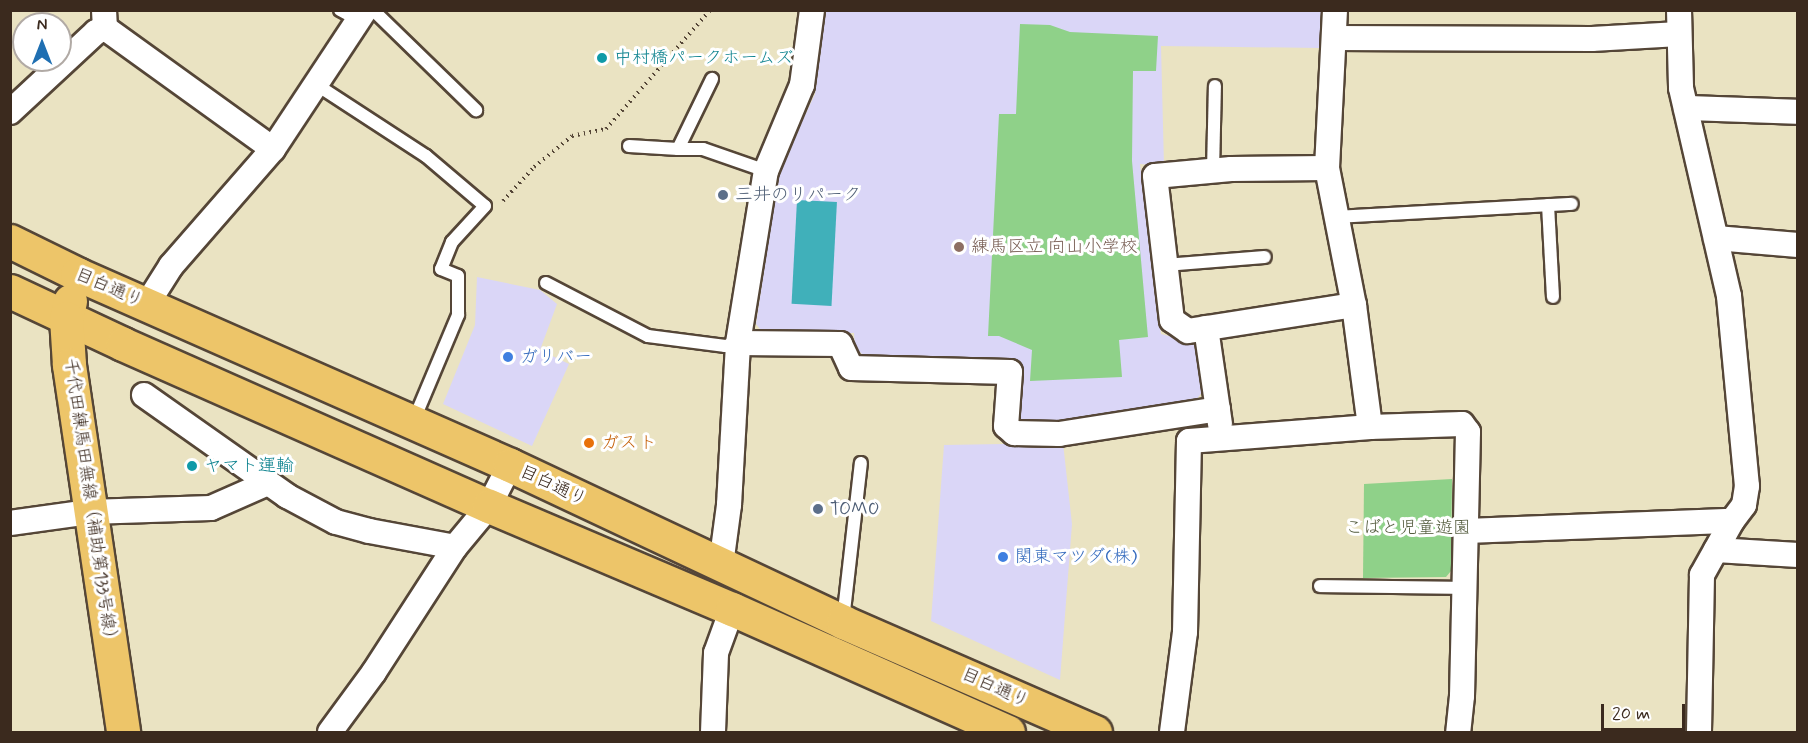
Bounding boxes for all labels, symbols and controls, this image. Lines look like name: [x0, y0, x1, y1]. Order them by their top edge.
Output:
north arrow: [12, 12, 72, 72]
text: N: [37, 15, 47, 36]
place label: 中村橋パークホームズ: [614, 47, 794, 69]
marker: 中村橋パークホームズ: [595, 51, 609, 65]
place label: 三井のリパーク: [735, 184, 861, 206]
marker: 三井のリパーク: [716, 188, 730, 202]
place label: 練馬区立 向山小学校: [971, 236, 1138, 258]
marker: 練馬区立 向山小学校: [952, 240, 966, 254]
street label: 目白通り: [72, 264, 146, 312]
place label: ガリバー: [520, 346, 592, 368]
marker: ガリバー: [501, 350, 515, 364]
street label: 千代田練馬田無線（補助第133号線）: [59, 356, 121, 650]
place label: ガスト: [601, 432, 655, 454]
marker: ガスト: [582, 436, 596, 450]
place label: ヤマト運輸: [204, 455, 294, 477]
marker: ヤマト運輸: [185, 459, 199, 473]
street label: 目白通り: [516, 461, 590, 511]
place label: TOMO: [830, 498, 880, 520]
marker: TOMO: [811, 502, 825, 516]
park label: こばと児童遊園: [1345, 517, 1471, 539]
place label: 関東マツダ(株): [1015, 546, 1137, 568]
marker: 関東マツダ(株): [996, 550, 1010, 564]
street label: 目白通り: [958, 663, 1032, 713]
scale bar: [1604, 692, 1688, 730]
text: 20 m: [1612, 702, 1650, 726]

